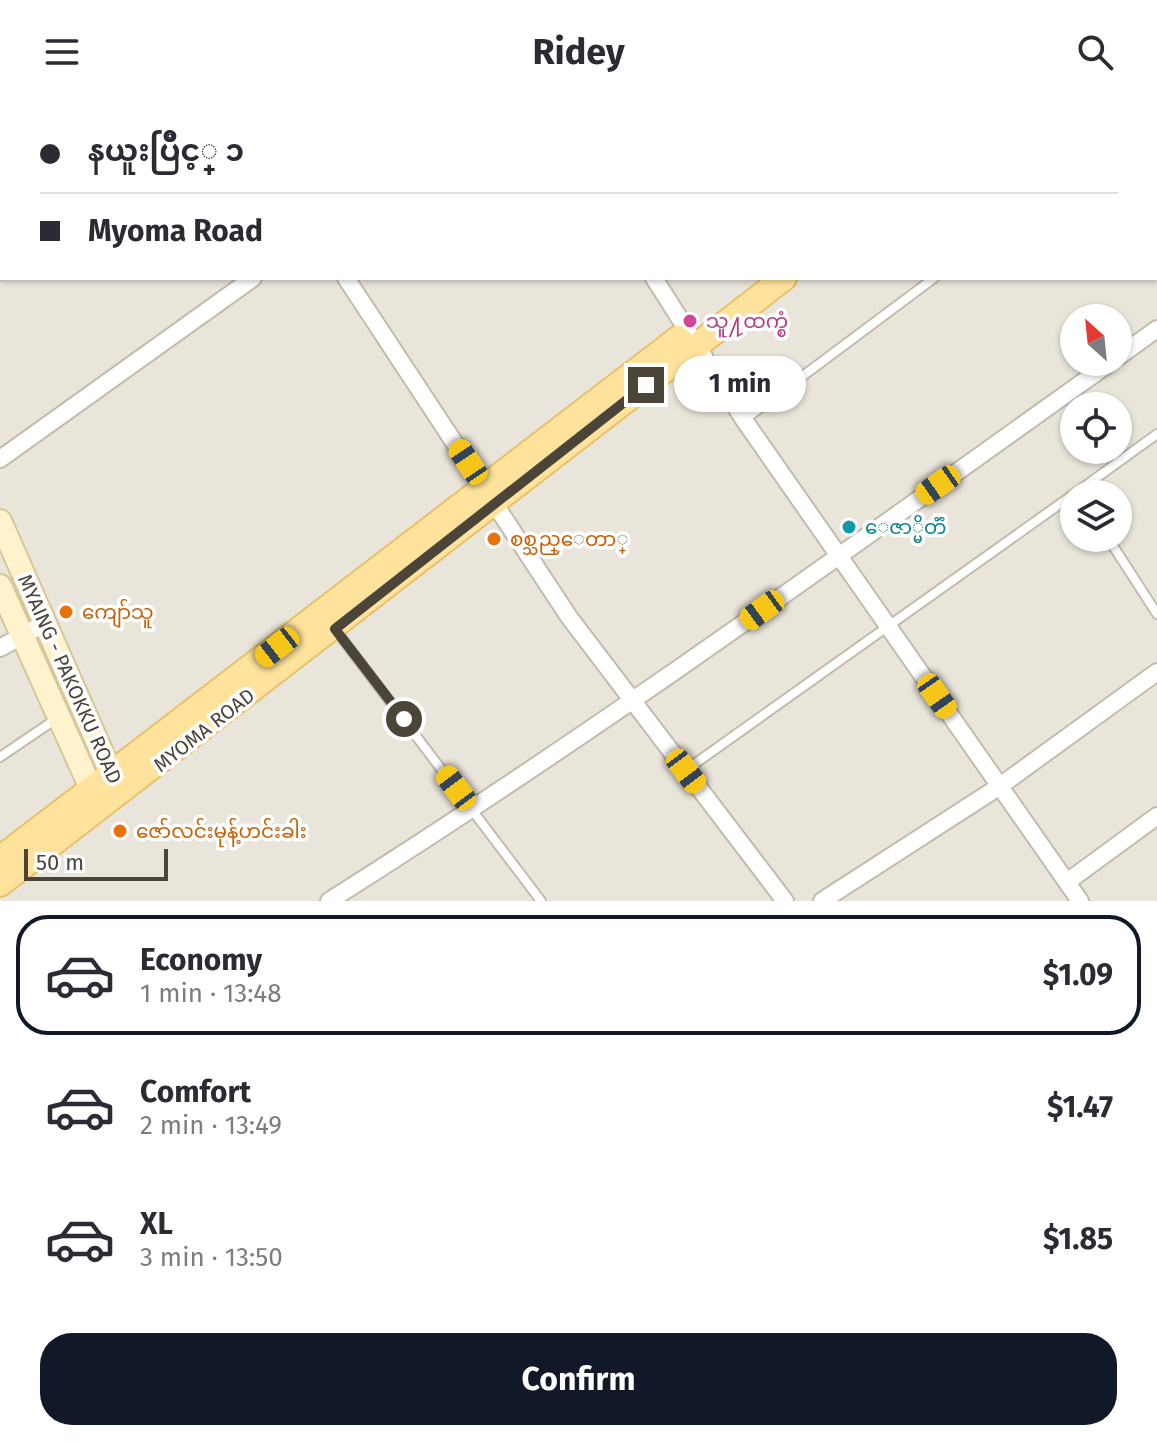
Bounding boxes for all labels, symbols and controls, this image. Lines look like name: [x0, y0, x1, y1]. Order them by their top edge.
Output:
icon: menu: [40, 30, 84, 74]
text: Ridey: [532, 30, 625, 74]
icon: search: [1073, 30, 1117, 74]
text: နယူးပြိဳင့္ ၁: [88, 133, 244, 169]
text: Myoma Road: [88, 213, 263, 249]
north arrow: [1060, 304, 1132, 376]
map controls: [1060, 304, 1132, 552]
place label: သူ႔ထက္စံ: [706, 309, 788, 338]
marker: သူ႔ထက္စံ: [681, 312, 699, 330]
callout: 1 min: [674, 357, 806, 413]
route end: [628, 367, 664, 403]
text: 1 min: [709, 368, 771, 399]
button: locate: [1060, 392, 1132, 464]
car: [445, 435, 491, 489]
car: [911, 461, 965, 509]
button: layers: [1060, 480, 1132, 552]
place label: ေဇာ္မိတၱဴ: [865, 514, 946, 543]
marker: ေဇာ္မိတၱဴ: [840, 518, 858, 536]
place label: စစ္သည္ေတာ္: [510, 527, 628, 555]
marker: စစ္သည္ေတာ္: [485, 530, 503, 548]
street label: MYAING - PAKOKKU ROAD: [13, 571, 127, 787]
car: [736, 586, 788, 634]
place label: ကျော်သူ: [82, 598, 154, 629]
marker: ကျော်သူ: [57, 603, 75, 621]
car: [251, 623, 303, 671]
car: [913, 669, 961, 723]
street label: MYOMA ROAD: [149, 683, 259, 777]
route start: [386, 701, 422, 737]
car: [662, 745, 710, 797]
car: [432, 762, 480, 814]
place label: ဇော်လင်းမုန့်ဟင်းခါး: [136, 817, 307, 848]
marker: ဇော်လင်းမုန့်ဟင်းခါး: [111, 822, 129, 840]
scale bar: [24, 845, 168, 881]
text: 50 m: [36, 849, 84, 876]
icon: car: [44, 939, 116, 1011]
text: Economy: [140, 942, 262, 978]
text: $1.09: [1043, 957, 1113, 993]
text: 1 min · 13:48: [140, 978, 282, 1009]
icon: car: [44, 1071, 116, 1143]
text: Comfort: [140, 1074, 251, 1110]
text: $1.47: [1047, 1089, 1113, 1125]
text: 2 min · 13:49: [140, 1110, 282, 1141]
icon: car: [44, 1203, 116, 1275]
text: XL: [140, 1206, 173, 1242]
text: $1.85: [1043, 1221, 1113, 1257]
text: 3 min · 13:50: [140, 1242, 283, 1273]
button: Confirm: [40, 1333, 1117, 1425]

